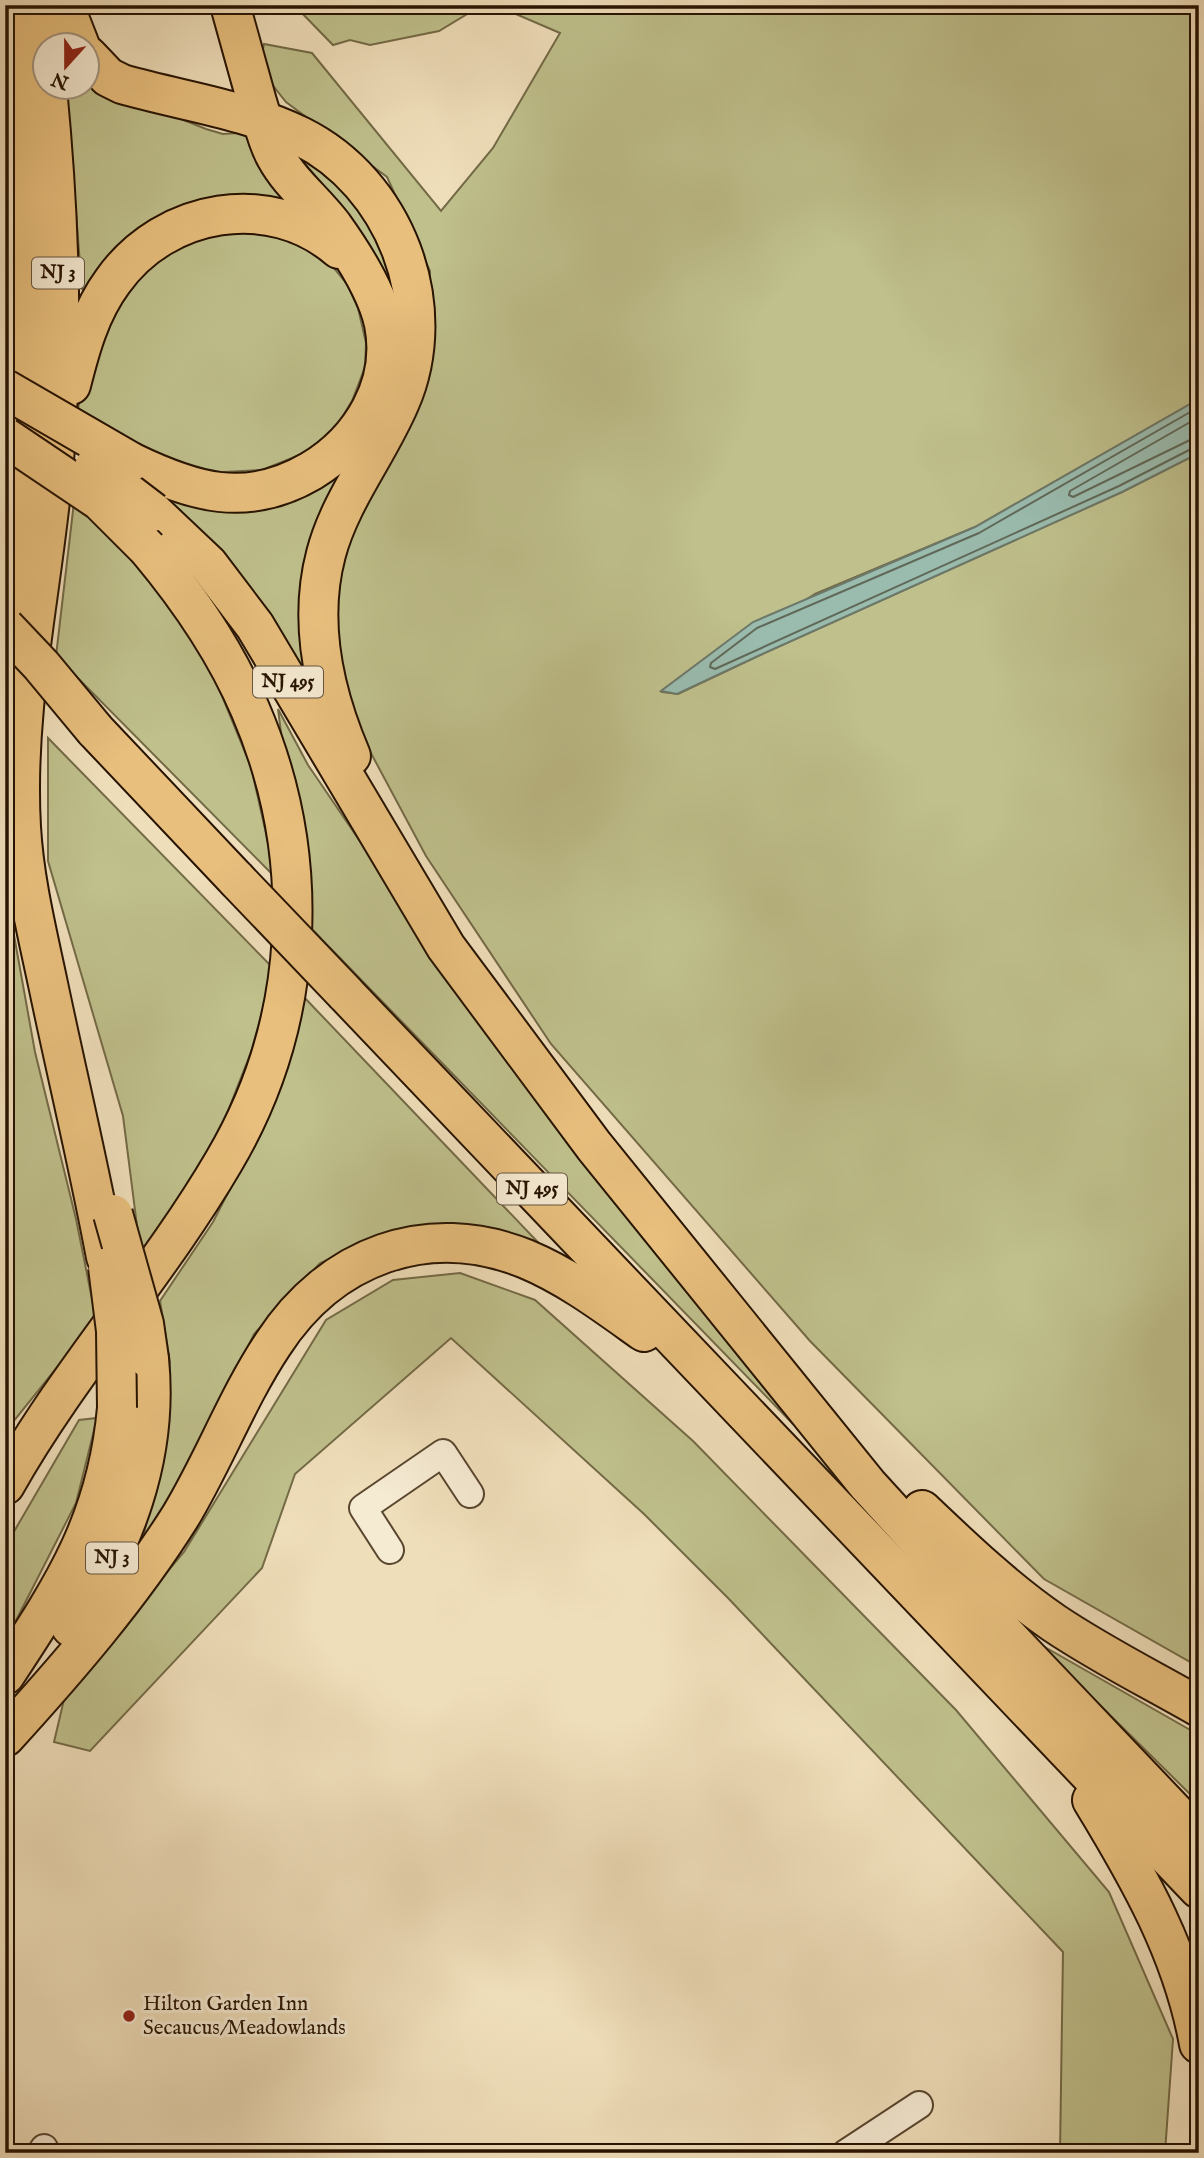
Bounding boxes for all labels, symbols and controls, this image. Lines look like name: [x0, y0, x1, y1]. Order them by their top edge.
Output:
north arrow: [32, 32, 102, 102]
text: N: [48, 66, 74, 95]
road number: NJ 3: [32, 258, 84, 288]
road number: NJ 495: [253, 666, 323, 698]
road number: NJ 495: [497, 1174, 567, 1204]
road number: NJ 3: [86, 1542, 138, 1574]
place label: Hilton Garden Inn Secaucus/Meadowlands: [143, 1991, 346, 2042]
marker: Hilton Garden Inn Secaucus/Meadowlands: [121, 2008, 137, 2024]

